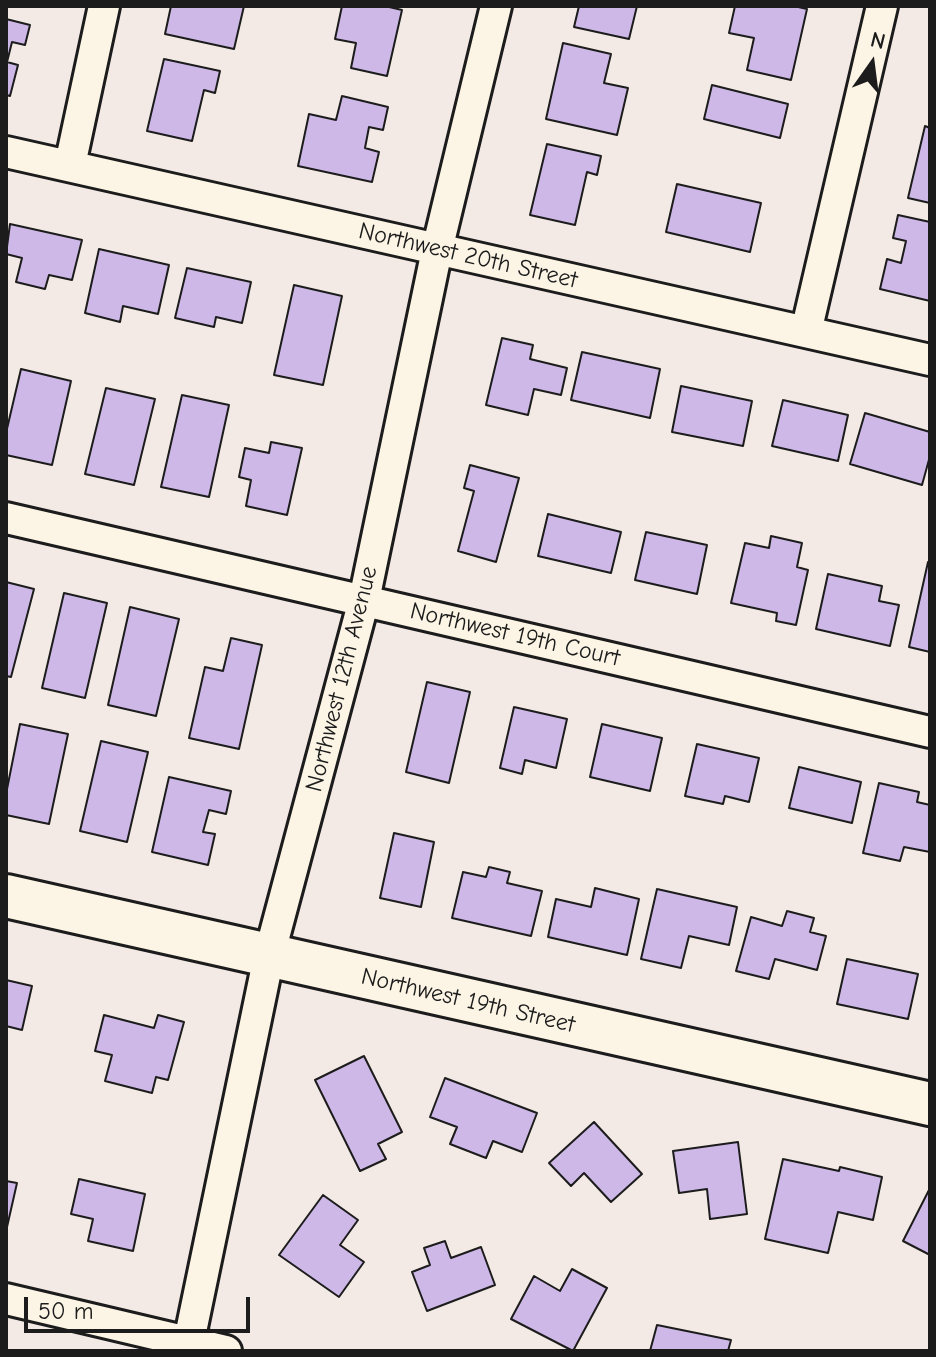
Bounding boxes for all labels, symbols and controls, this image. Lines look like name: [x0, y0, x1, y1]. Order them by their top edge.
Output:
north arrow: [832, 24, 912, 104]
text: N: [868, 26, 888, 55]
street label: Northwest 20th Street: [356, 217, 580, 295]
street label: Northwest 12th Avenue: [300, 563, 384, 795]
street label: Northwest 19th Court: [407, 597, 623, 673]
street label: Northwest 19th Street: [358, 962, 578, 1040]
scale bar: [28, 1281, 254, 1331]
text: 50 m: [38, 1297, 94, 1325]

